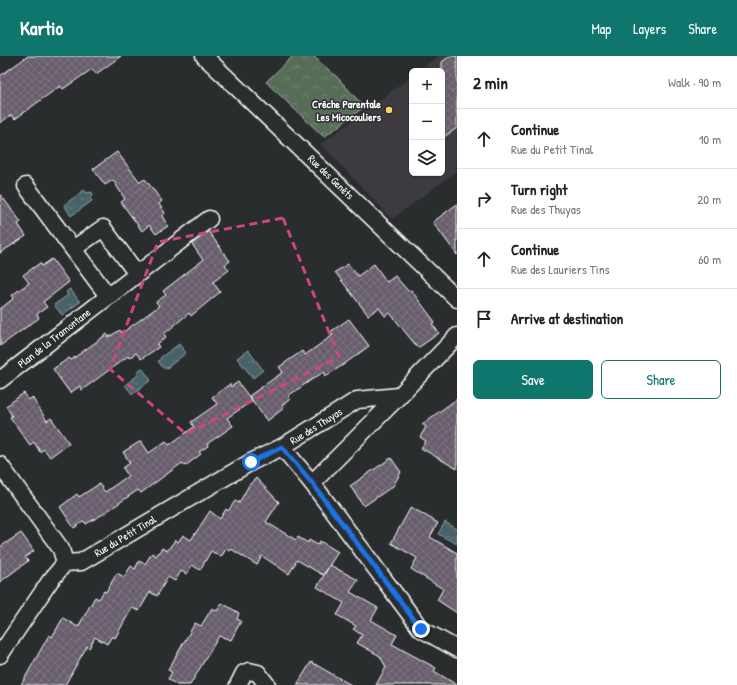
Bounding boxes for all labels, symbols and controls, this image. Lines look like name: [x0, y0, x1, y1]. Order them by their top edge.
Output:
text: Kartio: [20, 15, 63, 41]
text: Map: [591, 19, 611, 38]
text: Layers: [633, 19, 666, 38]
text: Share: [688, 19, 717, 38]
map controls: [409, 68, 445, 176]
button: +: [409, 68, 445, 104]
text: 2 min: [473, 71, 508, 94]
text: Walk · 90 m: [668, 73, 721, 91]
place label: Crêche Parentale Les Micocouliers: [312, 97, 382, 124]
button: −: [409, 104, 445, 140]
marker: Crêche Parentale Les Micocouliers: [384, 105, 394, 115]
text: Continue: [511, 119, 559, 140]
icon: ahead: [473, 128, 495, 150]
text: 10 m: [699, 130, 721, 148]
button: layers: [409, 140, 445, 176]
text: Rue du Petit Tinal: [511, 140, 593, 158]
street label: Rue des Genêts: [305, 152, 357, 202]
text: Turn right: [511, 179, 567, 200]
icon: right: [473, 188, 495, 210]
text: 20 m: [697, 190, 721, 208]
text: Rue des Thuyas: [511, 200, 581, 218]
text: Continue: [511, 239, 559, 260]
icon: ahead: [473, 248, 495, 270]
text: 60 m: [698, 250, 721, 268]
text: Rue des Lauriers Tins: [511, 260, 610, 278]
street label: Plan de la Tramontane: [15, 305, 94, 371]
icon: arrive: [473, 308, 495, 330]
text: Arrive at destination: [511, 308, 623, 329]
button: Save: [473, 360, 593, 399]
button: Share: [601, 360, 721, 399]
street label: Rue des Thuyas: [287, 404, 345, 448]
route start: [242, 453, 260, 471]
street label: Rue du Petit Tinal: [92, 512, 158, 560]
route end: [412, 620, 430, 638]

